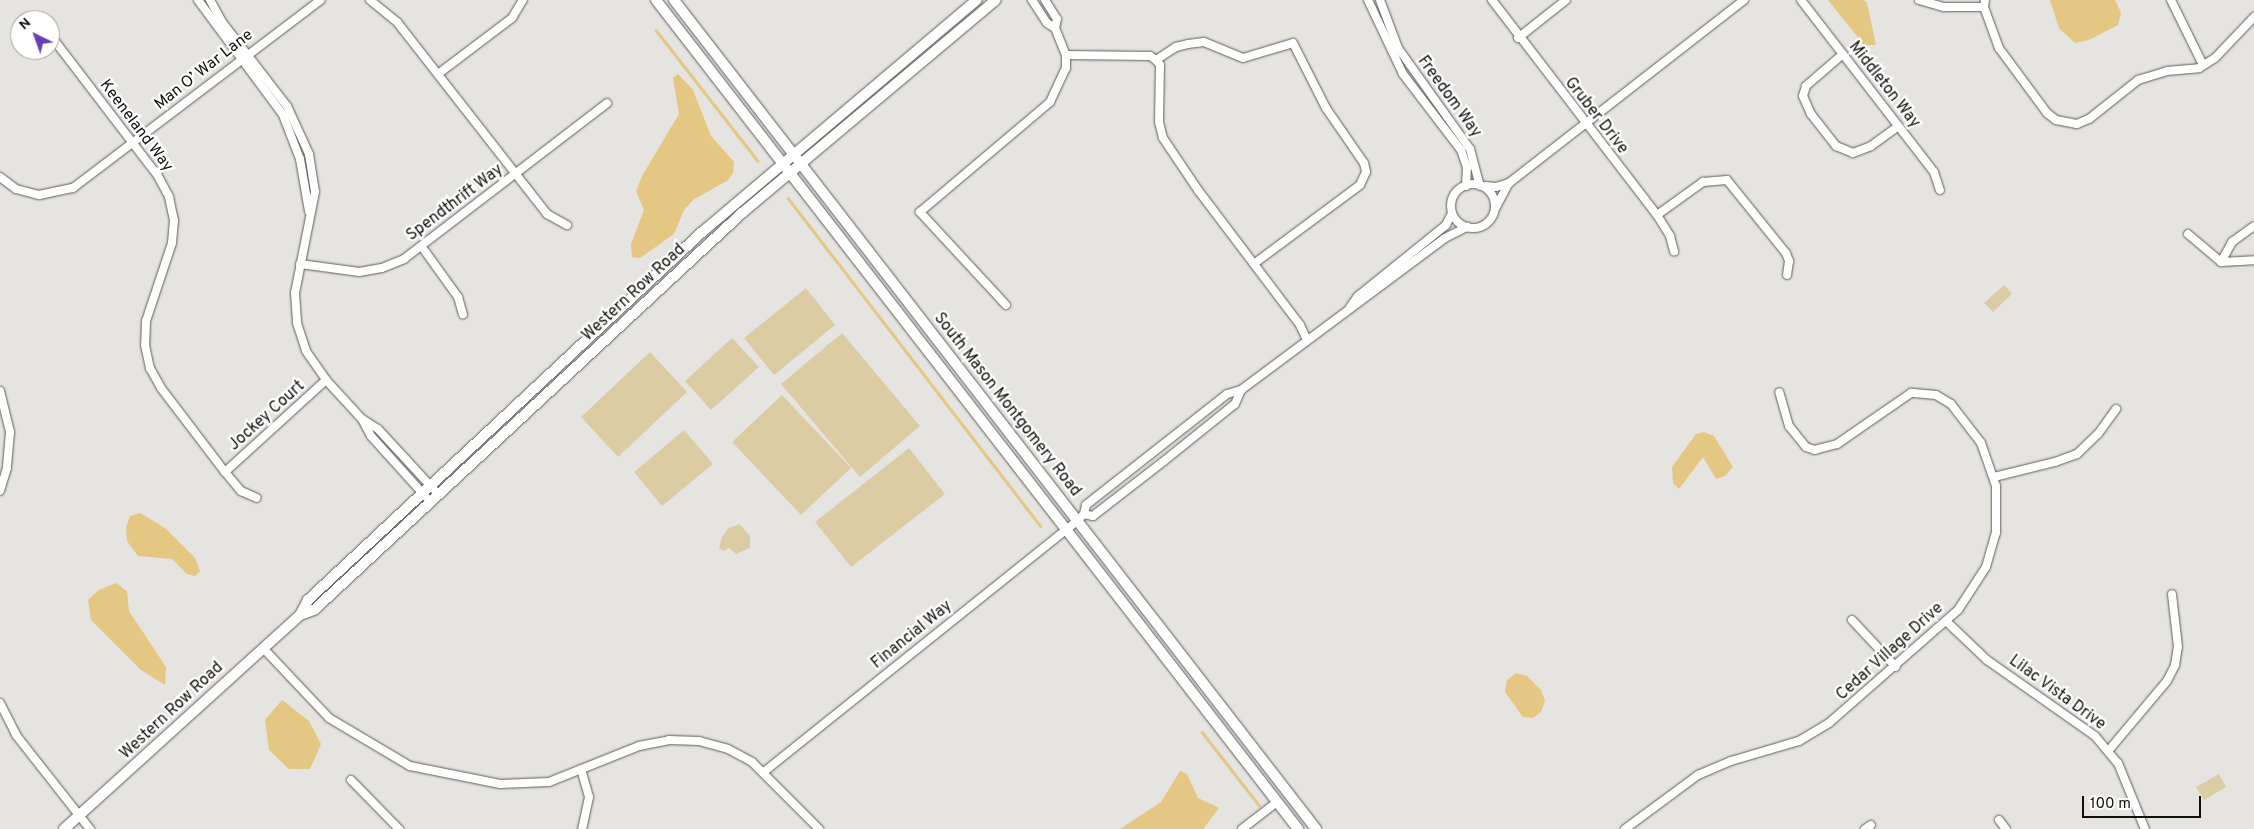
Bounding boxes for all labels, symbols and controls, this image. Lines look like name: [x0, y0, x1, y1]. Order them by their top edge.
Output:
north arrow: [10, 10, 60, 60]
text: N: [16, 15, 35, 34]
street label: Man O’ War Lane: [151, 26, 257, 114]
street label: Middleton Way: [1844, 38, 1924, 132]
street label: Freedom Way: [1413, 52, 1485, 142]
street label: Gruber Drive: [1560, 74, 1632, 158]
street label: Keeneland Way: [95, 76, 177, 176]
street label: Spendthrift Way: [403, 160, 507, 246]
street label: Western Row Road: [579, 240, 689, 346]
street label: South Mason Montgomery Road: [929, 309, 1085, 501]
street label: Jockey Court: [225, 377, 309, 455]
street label: Financial Way: [868, 597, 956, 673]
street label: Cedar Village Drive: [1832, 599, 1948, 705]
street label: Lilac Vista Drive: [2005, 651, 2109, 735]
street label: Western Row Road: [117, 658, 227, 764]
scale bar: [2084, 786, 2203, 818]
text: 100 m: [2090, 795, 2131, 814]

